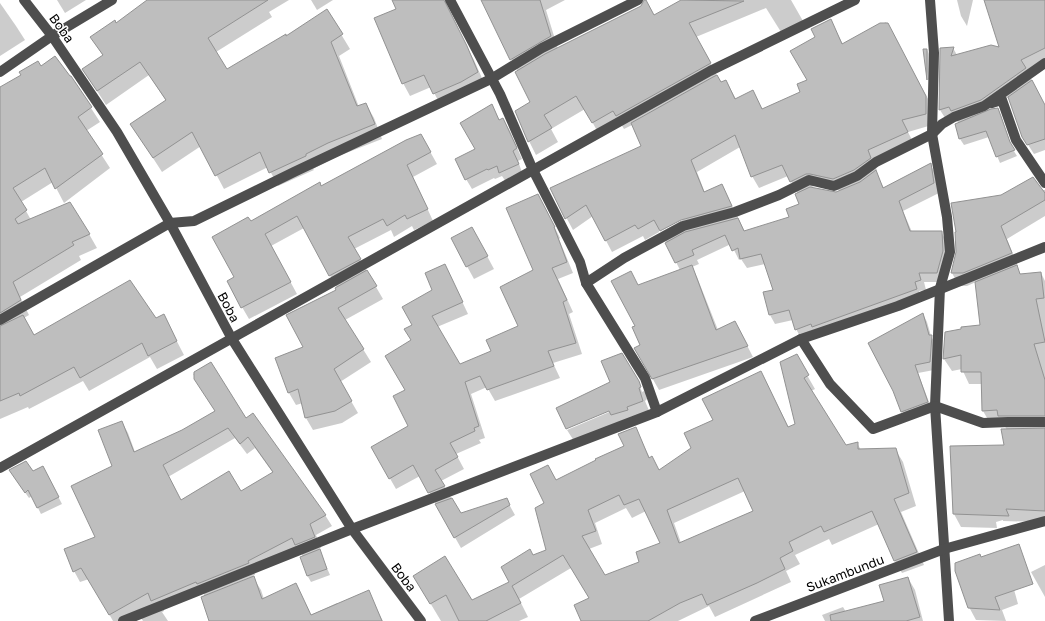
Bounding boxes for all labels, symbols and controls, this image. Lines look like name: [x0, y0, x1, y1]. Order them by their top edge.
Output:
street label: Boba: [46, 10, 78, 46]
street label: Boba: [214, 289, 244, 325]
street label: Sukambundu: [804, 551, 886, 595]
street label: Boba: [388, 559, 420, 595]

